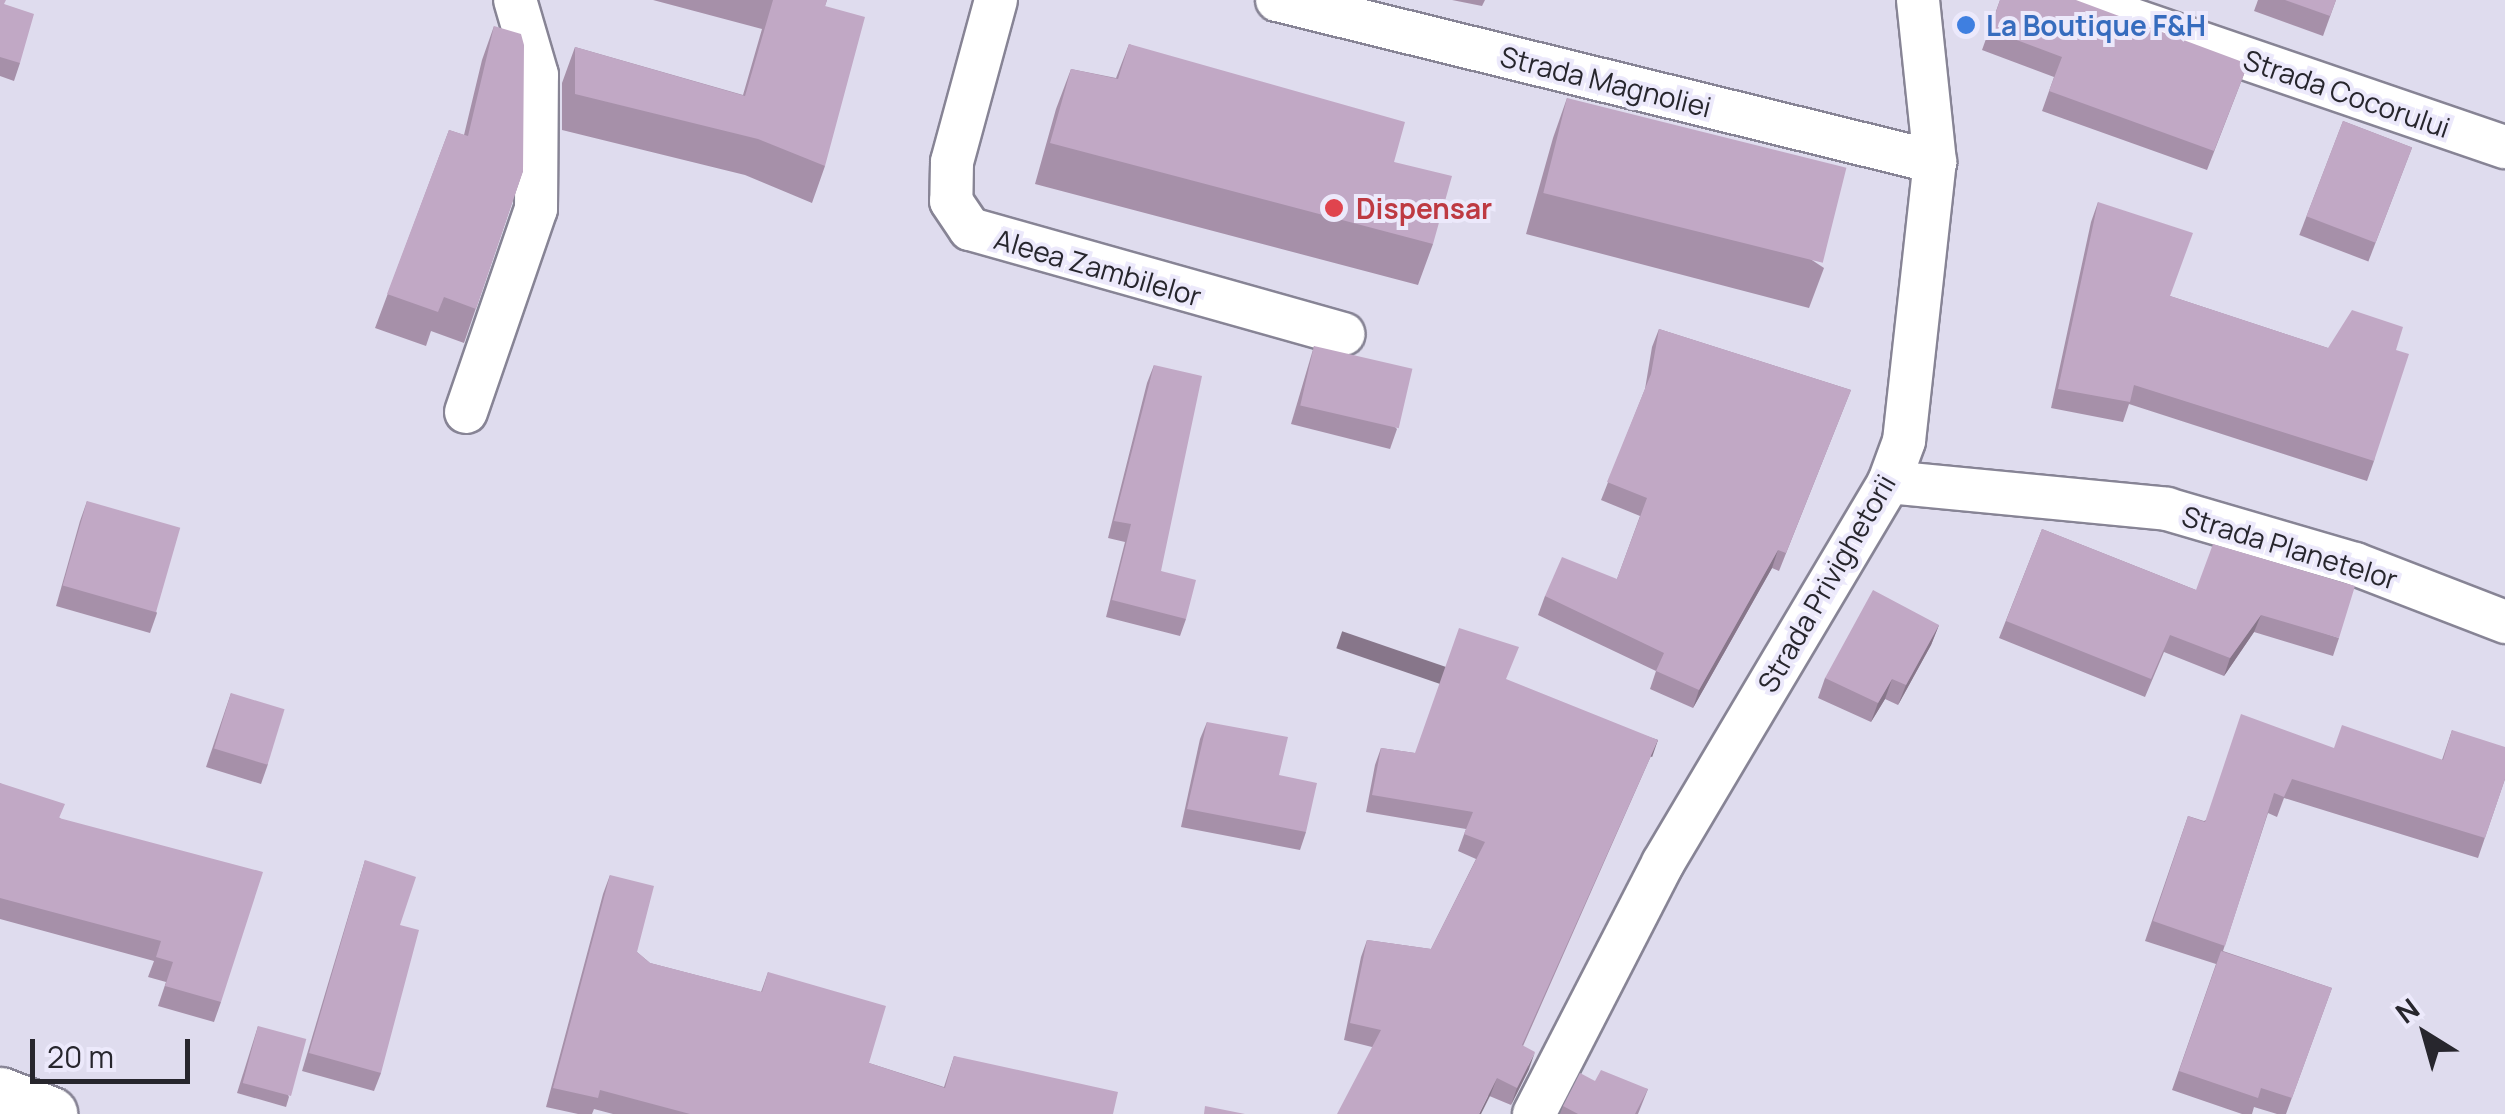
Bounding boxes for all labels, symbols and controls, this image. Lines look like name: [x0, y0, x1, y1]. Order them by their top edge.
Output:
place label: La Boutique F&H: [1986, 8, 2206, 42]
marker: La Boutique F&H: [1955, 14, 1977, 36]
street label: Strada Magnoliei: [1497, 39, 1715, 123]
street label: Strada Cocorului: [2239, 42, 2455, 144]
place label: Dispensar: [1356, 191, 1492, 225]
marker: Dispensar: [1321, 195, 1347, 221]
street label: Aleea Zambilelor: [991, 221, 1205, 313]
street label: Strada Privighetorii: [1750, 468, 1902, 698]
street label: Strada Planetelor: [2178, 498, 2402, 596]
north arrow: [2375, 984, 2475, 1084]
text: N: [2387, 989, 2426, 1031]
scale bar: [35, 1019, 195, 1081]
text: 20 m: [47, 1036, 114, 1077]

